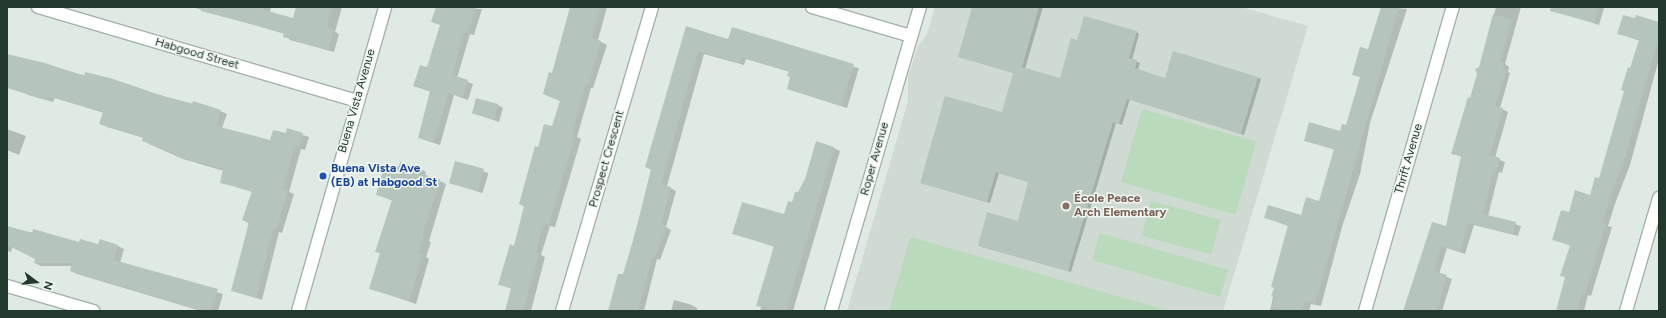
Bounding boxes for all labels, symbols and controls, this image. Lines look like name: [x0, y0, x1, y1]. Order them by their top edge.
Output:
street label: Habgood Street: [153, 35, 241, 73]
street label: Buena Vista Avenue: [335, 47, 379, 155]
street label: Prospect Crescent: [586, 109, 628, 209]
street label: Roper Avenue: [858, 121, 892, 197]
street label: Thrift Avenue: [1392, 122, 1426, 196]
place label: Buena Vista Ave (EB) at Habgood St: [331, 162, 437, 190]
marker: Buena Vista Ave (EB) at Habgood St: [318, 171, 328, 181]
place label: École Peace Arch Elementary: [1074, 192, 1167, 220]
marker: École Peace Arch Elementary: [1061, 201, 1071, 211]
north arrow: [16, 262, 56, 302]
text: N: [41, 280, 55, 291]

